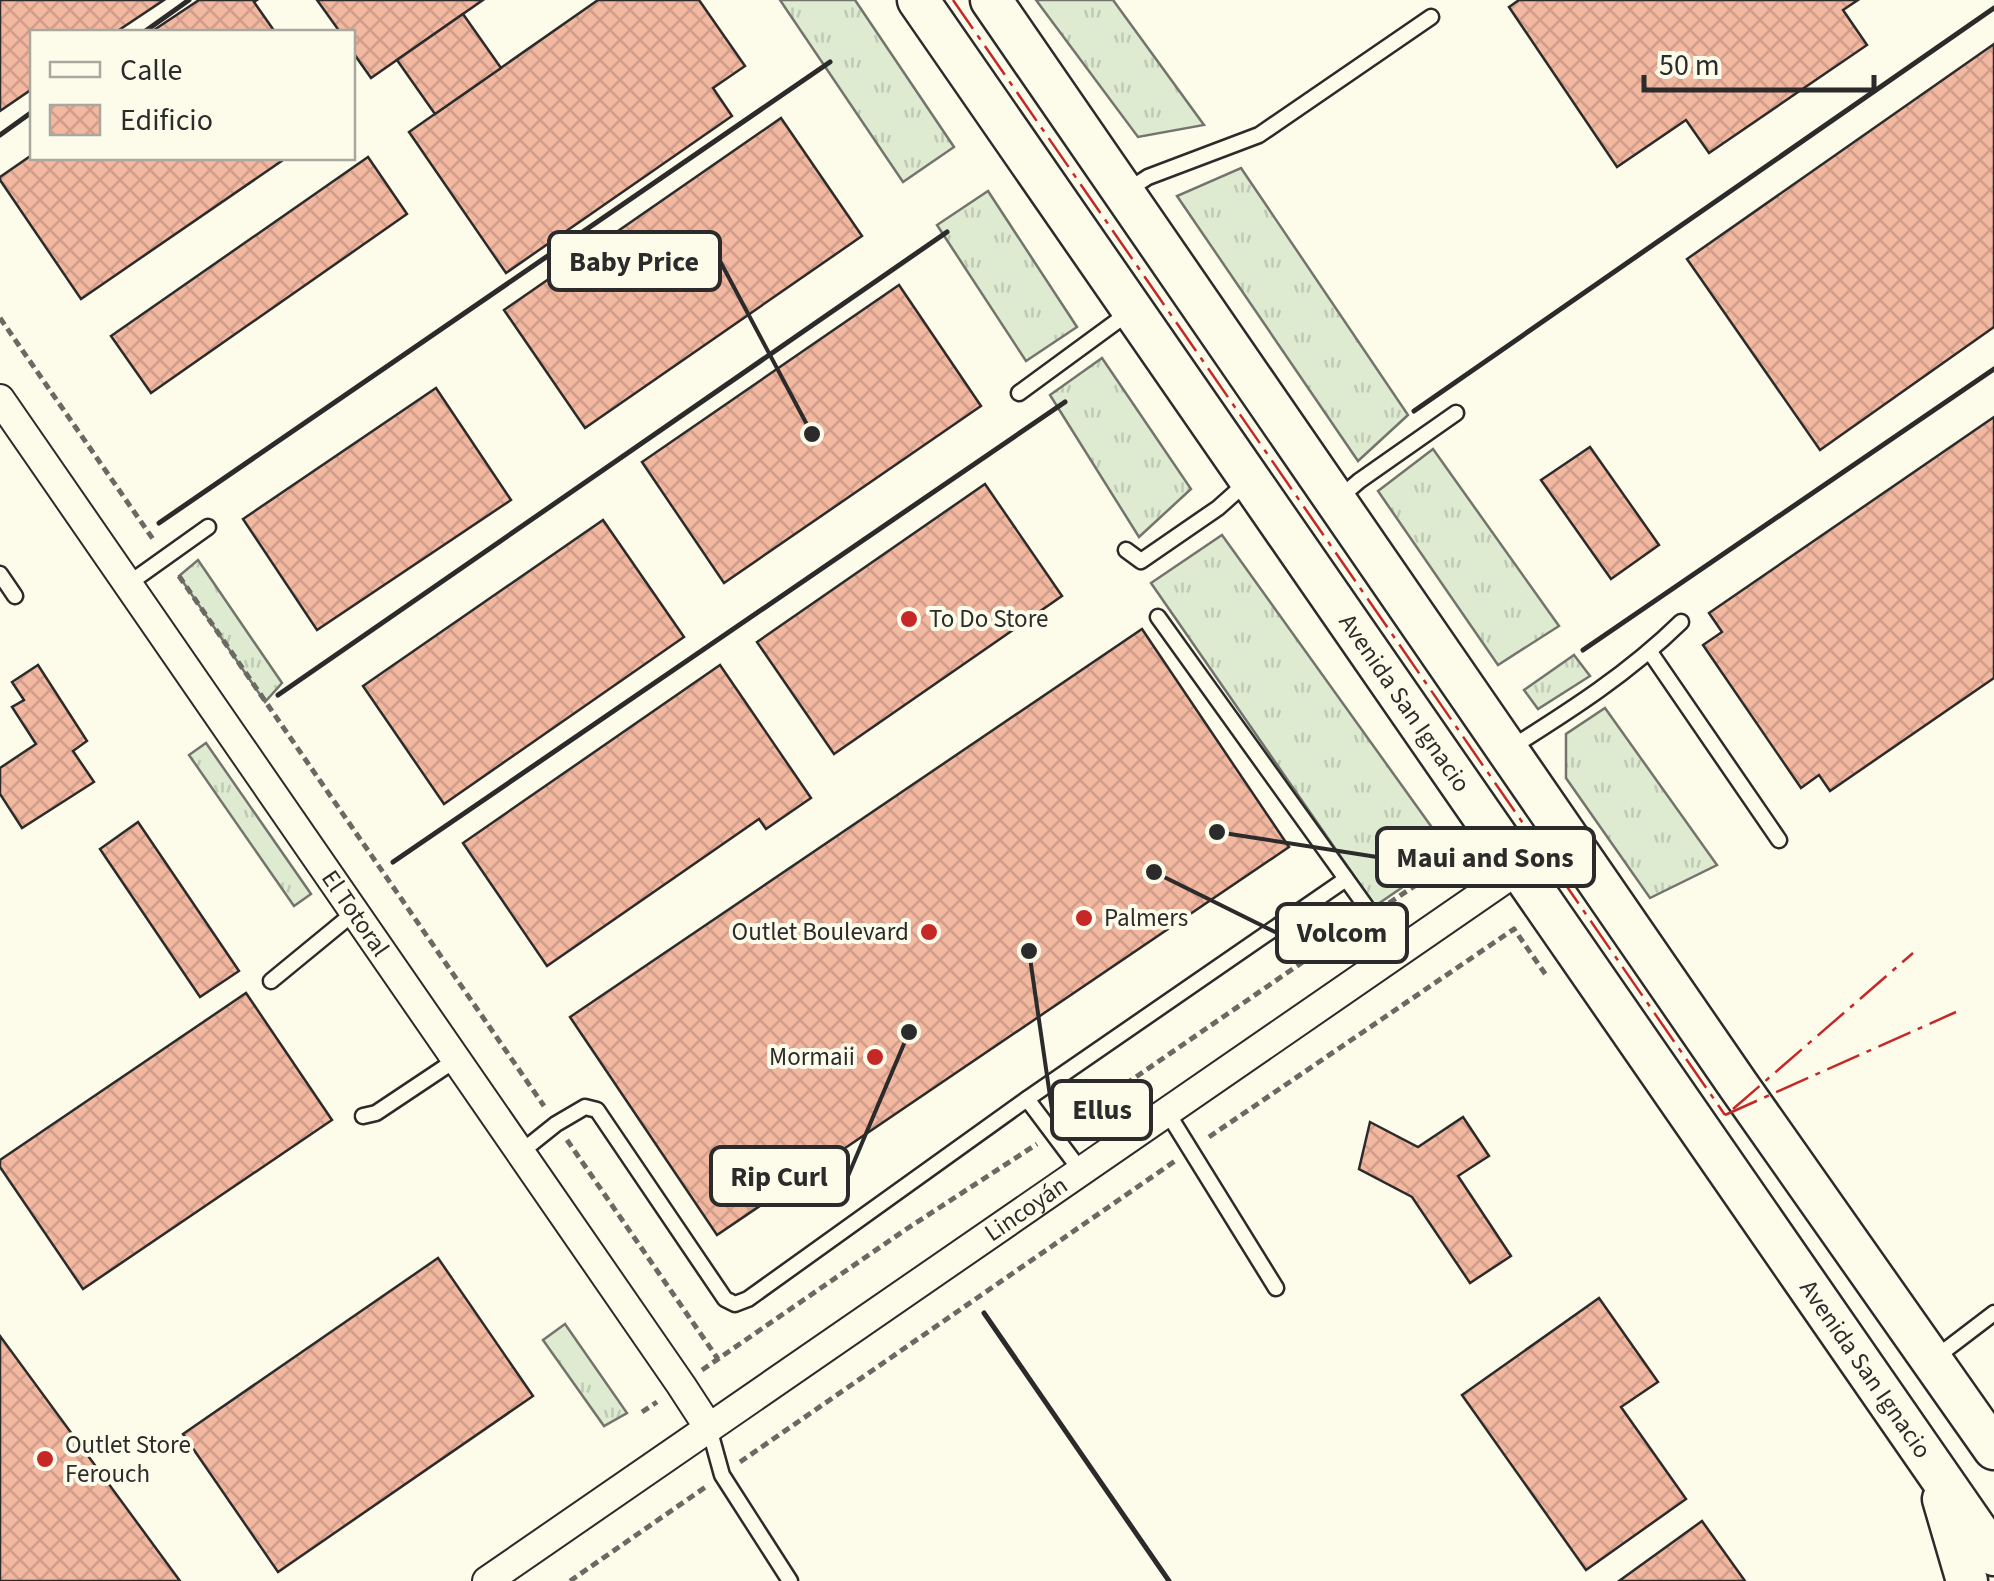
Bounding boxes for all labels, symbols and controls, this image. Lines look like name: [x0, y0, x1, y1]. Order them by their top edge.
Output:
legend: [30, 30, 355, 160]
scale bar: [1644, 30, 1874, 92]
text: 50 m: [1659, 44, 1720, 87]
text: Calle: [120, 49, 182, 92]
text: Edificio: [120, 99, 213, 142]
callout: Baby Price: [549, 232, 720, 290]
text: Baby Price: [569, 242, 699, 282]
place label: To Do Store: [929, 601, 1048, 637]
street label: Avenida San Ignacio: [1330, 606, 1479, 800]
marker: To Do Store: [898, 608, 920, 630]
callout: Maui and Sons: [1377, 828, 1594, 886]
text: Maui and Sons: [1396, 838, 1574, 878]
street label: El Totoral: [312, 863, 398, 964]
place label: Palmers: [1104, 900, 1188, 936]
callout: Volcom: [1277, 904, 1407, 962]
marker: Palmers: [1073, 907, 1095, 929]
text: Volcom: [1296, 913, 1387, 953]
place label: Outlet Boulevard: [732, 914, 909, 950]
marker: Outlet Boulevard: [918, 921, 940, 943]
place label: Mormaii: [769, 1039, 855, 1075]
marker: Mormaii: [864, 1046, 886, 1068]
callout: Ellus: [1052, 1081, 1151, 1139]
text: Ellus: [1072, 1090, 1132, 1130]
callout: Rip Curl: [711, 1147, 848, 1205]
text: Rip Curl: [730, 1157, 828, 1197]
street label: Lincoyán: [977, 1168, 1075, 1251]
street label: Avenida San Ignacio: [1791, 1273, 1940, 1466]
place label: Outlet Store Ferouch: [65, 1427, 191, 1492]
marker: Outlet Store Ferouch: [34, 1448, 56, 1470]

